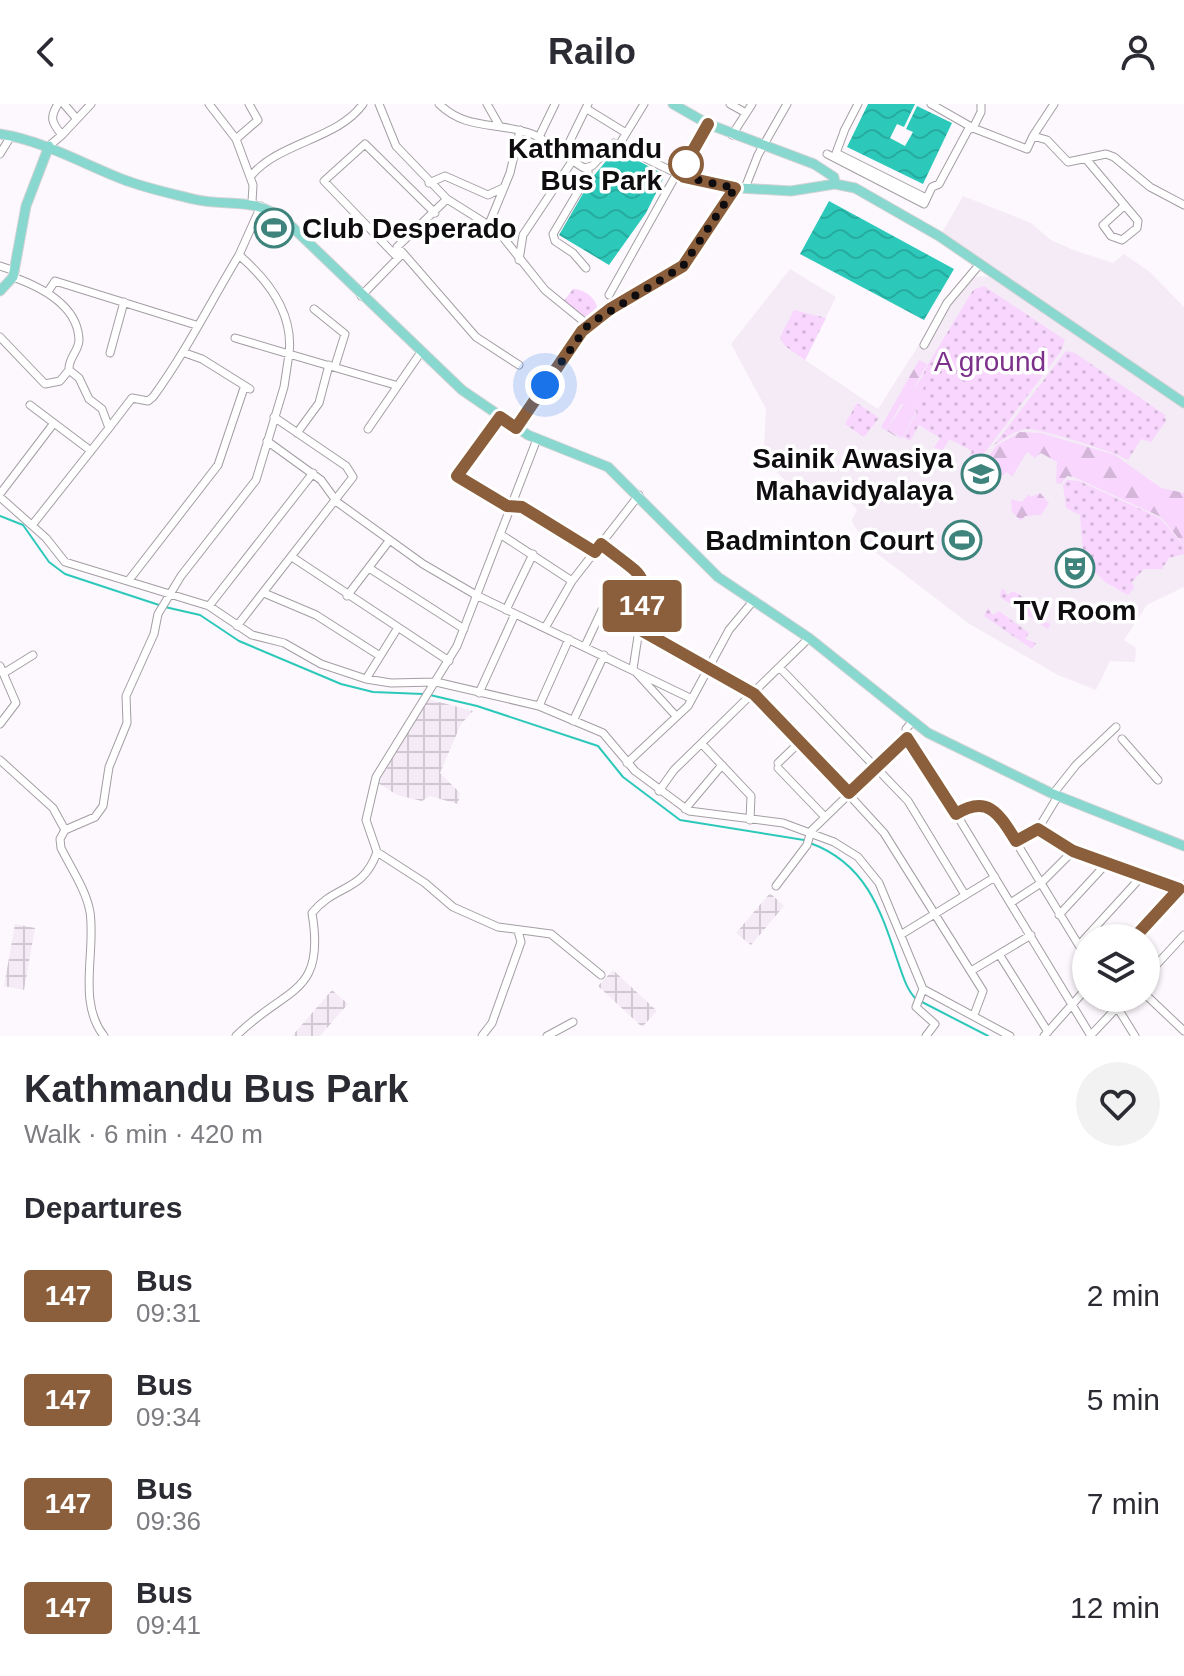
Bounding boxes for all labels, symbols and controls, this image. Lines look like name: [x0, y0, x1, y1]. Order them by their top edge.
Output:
icon: back: [24, 30, 68, 74]
icon: person: [1116, 30, 1160, 74]
text: Railo: [548, 31, 636, 72]
place label: Kathmandu Bus Park: [508, 133, 662, 196]
marker: Kathmandu Bus Park: [669, 147, 703, 181]
sports icon: Club Desperado: [253, 207, 295, 249]
place label: Club Desperado: [302, 213, 517, 244]
park label: A ground: [934, 346, 1046, 377]
your location: [525, 365, 565, 405]
place label: Sainik Awasiya Mahavidyalaya: [752, 443, 953, 506]
school or university icon: Sainik Awasiya Mahavidyalaya: [960, 453, 1002, 495]
sports icon: Badminton Court: [941, 519, 983, 561]
place label: Badminton Court: [705, 525, 934, 556]
theatre icon: TV Room: [1054, 547, 1096, 589]
line badge: 147: [596, 580, 688, 632]
text: 147: [619, 590, 665, 621]
place label: TV Room: [1014, 595, 1136, 626]
map controls: [1072, 924, 1160, 1012]
button: layers: [1072, 924, 1160, 1012]
button: heart: [1076, 1062, 1160, 1146]
text: Kathmandu Bus Park: [24, 1068, 408, 1110]
text: Walk · 6 min · 420 m: [24, 1119, 263, 1149]
text: Departures: [24, 1191, 182, 1224]
text: Bus: [136, 1264, 193, 1297]
text: 2 min: [1087, 1279, 1160, 1312]
text: 147: [45, 1280, 91, 1311]
text: 09:31: [136, 1298, 201, 1328]
text: Bus: [136, 1368, 193, 1401]
text: 5 min: [1087, 1383, 1160, 1416]
text: 147: [45, 1384, 91, 1415]
text: 09:34: [136, 1402, 201, 1432]
text: Bus: [136, 1472, 193, 1505]
text: 7 min: [1087, 1487, 1160, 1520]
text: 147: [45, 1488, 91, 1519]
text: 09:36: [136, 1506, 201, 1536]
text: Bus: [136, 1576, 193, 1609]
text: 12 min: [1070, 1591, 1160, 1624]
text: 147: [45, 1592, 91, 1623]
text: 09:41: [136, 1610, 201, 1640]

